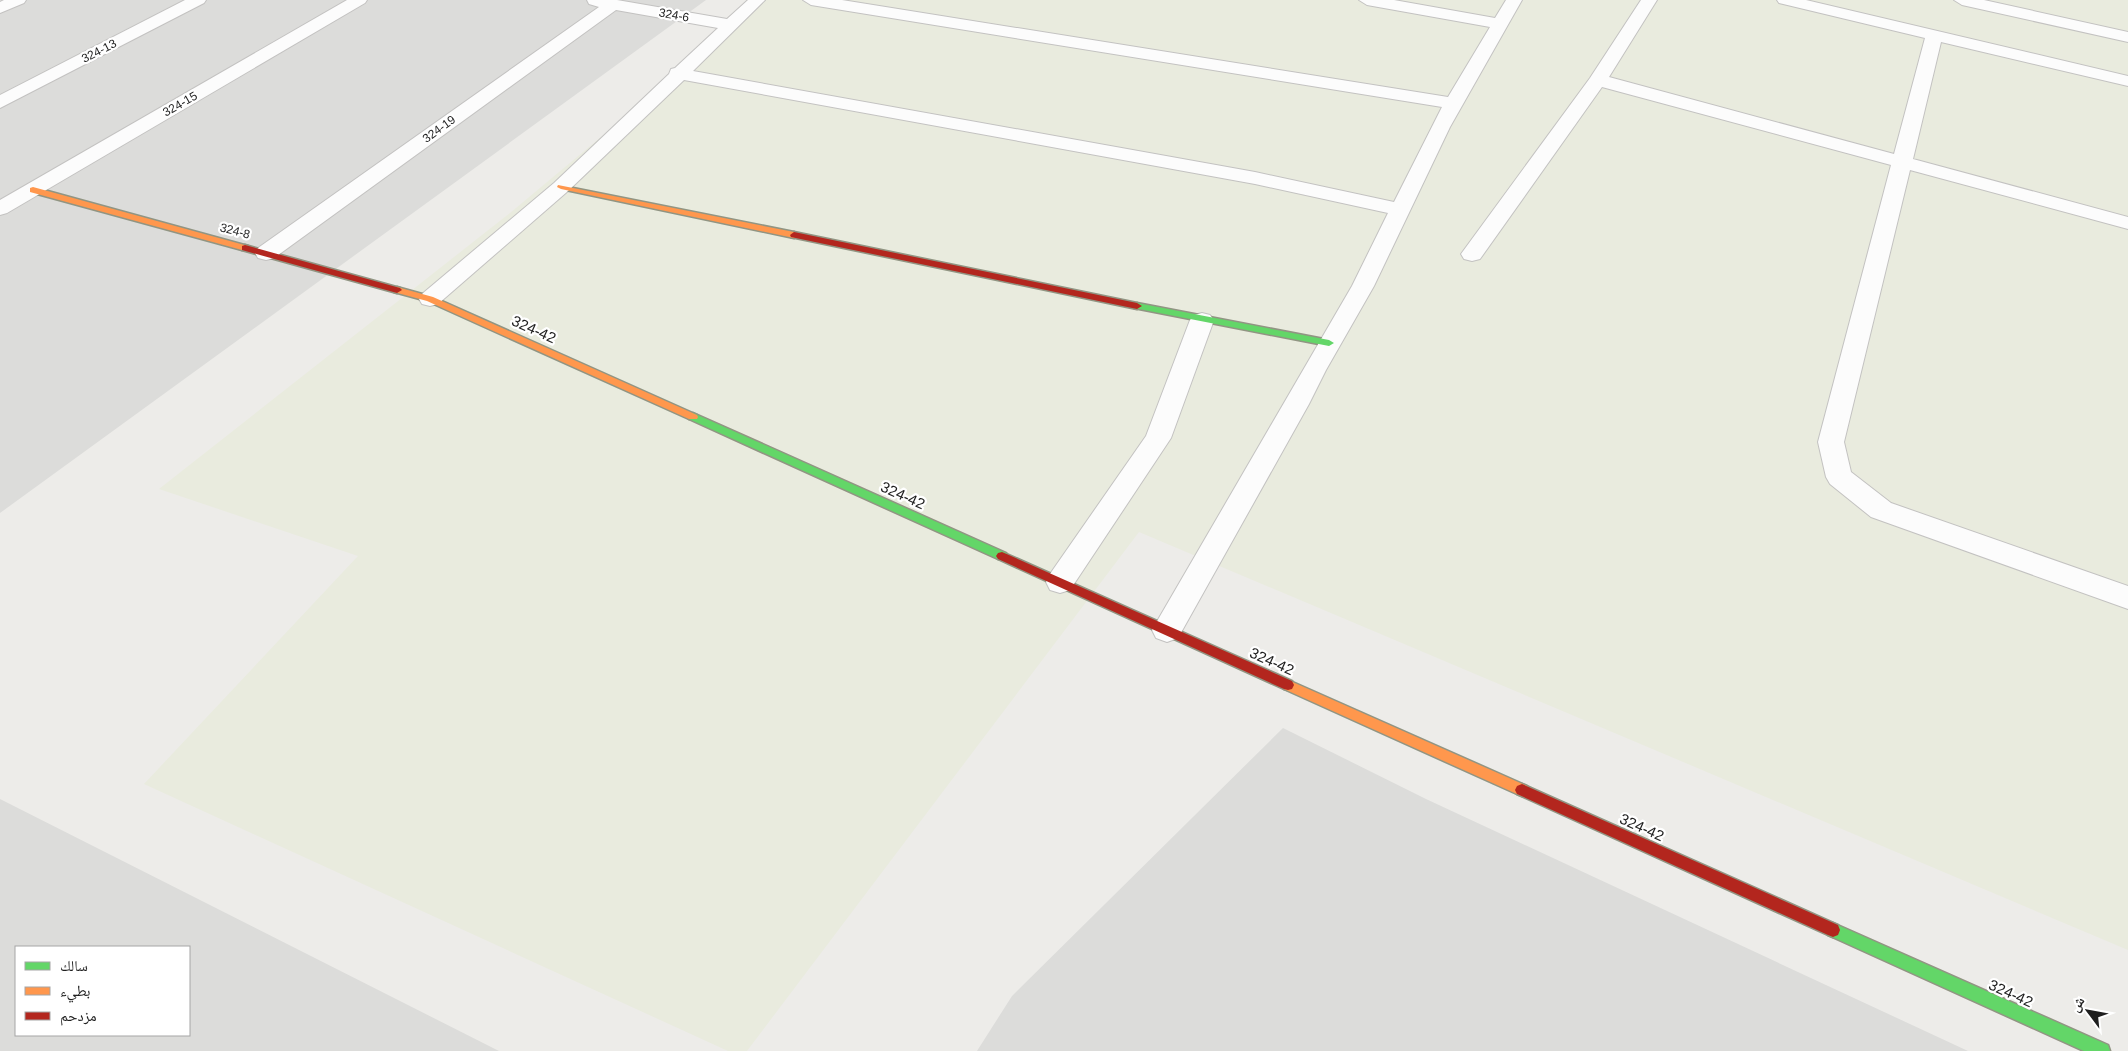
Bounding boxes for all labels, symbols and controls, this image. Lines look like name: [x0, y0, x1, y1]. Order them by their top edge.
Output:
street label: 324-6: [658, 5, 691, 25]
street label: 324-13: [79, 36, 119, 66]
street label: 324-15: [160, 88, 200, 119]
street label: 324-19: [420, 112, 458, 146]
street label: 324-8: [218, 220, 252, 242]
street label: 324-42: [509, 312, 559, 346]
street label: 324-42: [878, 478, 928, 512]
street label: 324-42: [1247, 644, 1297, 678]
street label: 324-42: [1617, 810, 1667, 844]
legend: [15, 946, 190, 1036]
text: سالك: [60, 957, 88, 974]
street label: 324-42: [1986, 976, 2036, 1010]
text: بطيء: [60, 982, 90, 1003]
north arrow: [2063, 986, 2113, 1036]
text: ش: [2066, 993, 2089, 1015]
text: مزدحم: [60, 1007, 97, 1026]

